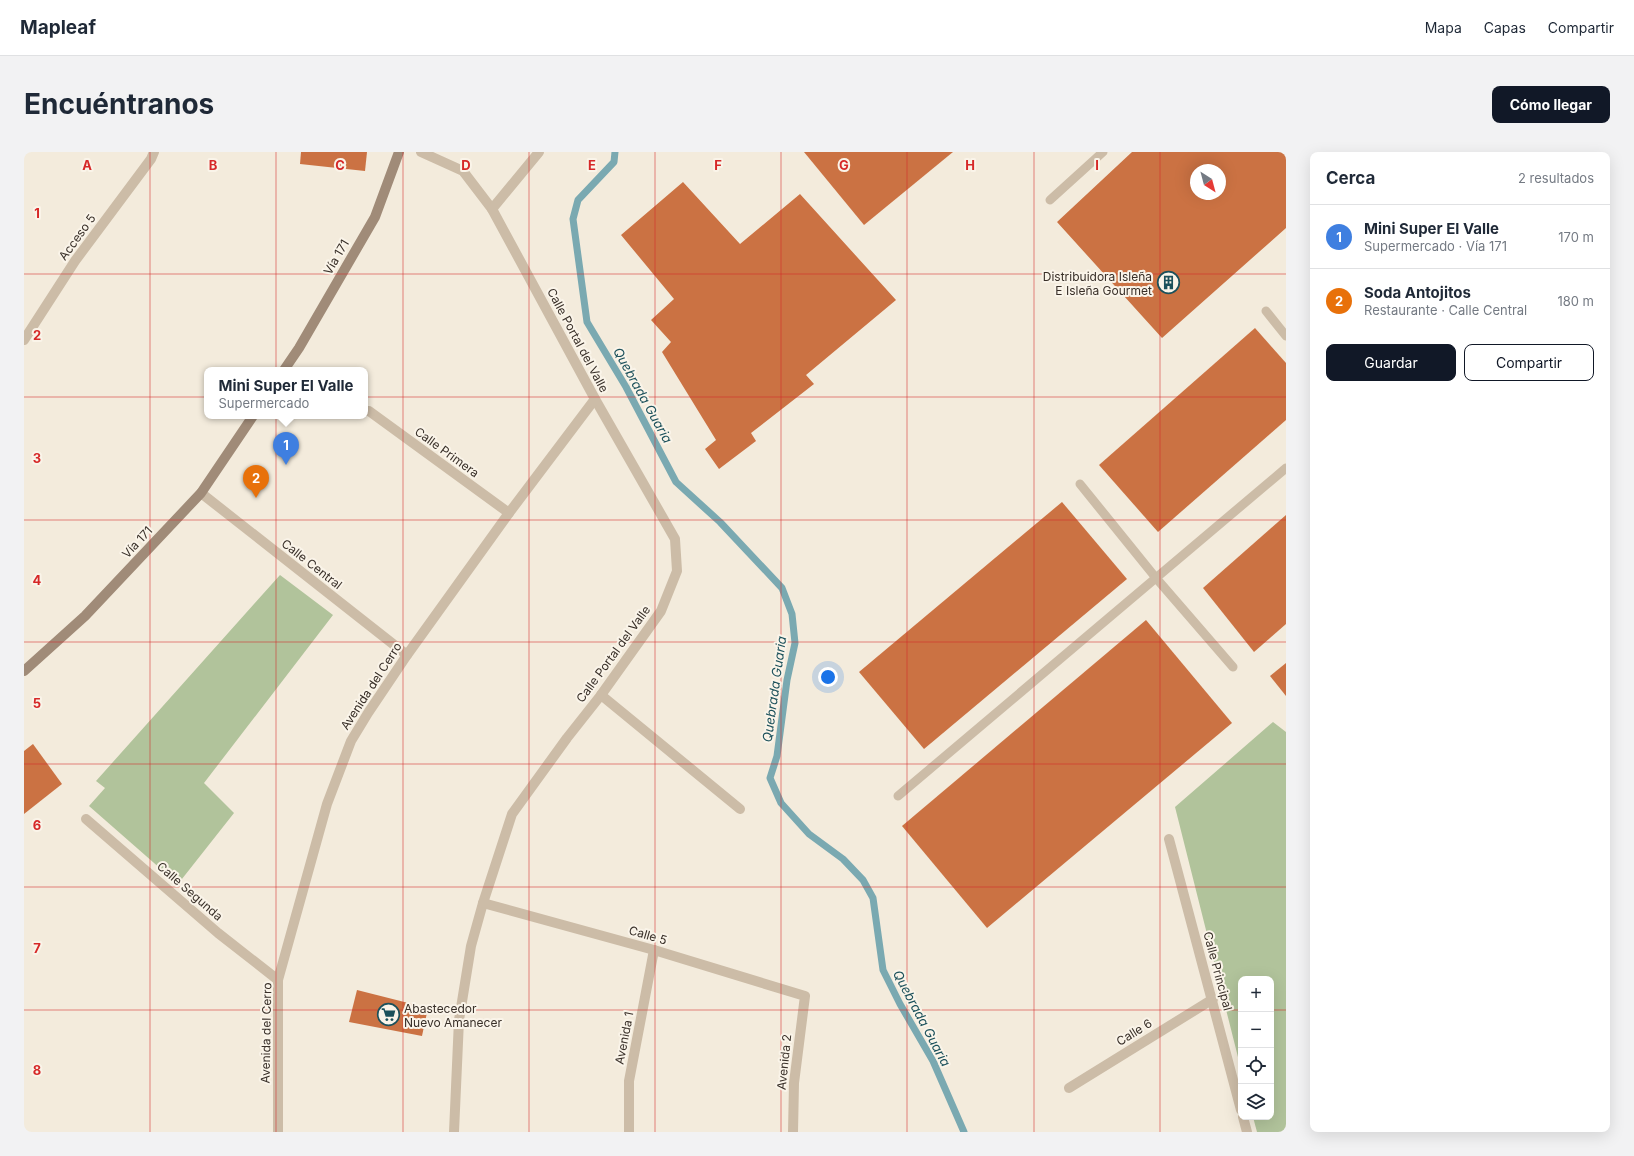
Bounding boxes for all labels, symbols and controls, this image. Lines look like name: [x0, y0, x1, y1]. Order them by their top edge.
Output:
text: Mapleaf: [20, 16, 96, 39]
text: Mapa: [1425, 19, 1462, 36]
text: Capas: [1484, 19, 1526, 36]
text: Compartir: [1548, 19, 1614, 36]
button: Cómo llegar: [1492, 86, 1610, 123]
text: Encuéntranos: [24, 87, 214, 121]
text: A: [82, 157, 92, 173]
text: B: [209, 157, 218, 173]
text: C: [335, 157, 345, 173]
text: D: [461, 157, 471, 173]
text: E: [588, 157, 596, 173]
text: F: [714, 157, 722, 173]
text: G: [839, 157, 849, 173]
text: H: [965, 157, 975, 173]
text: I: [1095, 157, 1099, 173]
north arrow: [1190, 164, 1226, 200]
text: Cerca: [1326, 168, 1375, 188]
text: 2 resultados: [1518, 170, 1594, 186]
text: 1: [34, 205, 40, 221]
street label: Acceso 5: [55, 211, 99, 263]
text: Mini Super El Valle: [1364, 219, 1499, 238]
text: 1: [1336, 229, 1342, 245]
text: 170 m: [1558, 229, 1594, 245]
street label: Vía 171: [320, 237, 352, 277]
text: Supermercado · Vía 171: [1364, 238, 1507, 254]
place label: Distribuidora Isleña E Isleña Gourmet: [1043, 269, 1152, 298]
building icon: Distribuidora Isleña E Isleña Gourmet: [1155, 270, 1181, 296]
text: Soda Antojitos: [1364, 283, 1471, 302]
street label: Calle Portal del Valle: [544, 285, 612, 395]
text: 2: [1335, 293, 1343, 309]
text: 180 m: [1557, 293, 1594, 309]
text: Restaurante · Calle Central: [1364, 302, 1527, 318]
text: 2: [33, 327, 41, 343]
water label: Quebrada Guaria: [610, 344, 676, 446]
button: Guardar: [1326, 344, 1456, 381]
button: Compartir: [1464, 344, 1594, 381]
popup: [204, 367, 368, 419]
text: Mini Super El Valle: [218, 376, 354, 395]
text: Supermercado: [218, 395, 309, 411]
street label: Calle Primera: [412, 424, 482, 480]
pin: 1: [273, 432, 299, 465]
text: 3: [33, 450, 41, 466]
pin: 2: [243, 465, 269, 498]
street label: Vía 171: [119, 523, 155, 561]
street label: Calle Central: [279, 536, 345, 592]
text: 4: [33, 572, 42, 588]
street label: Calle Portal del Valle: [573, 603, 653, 705]
water label: Quebrada Guaria: [759, 635, 789, 743]
street label: Avenida del Cerro: [337, 640, 405, 732]
your location: [818, 667, 838, 687]
text: 5: [33, 695, 41, 711]
text: 6: [33, 817, 41, 833]
street label: Calle Segunda: [154, 858, 226, 924]
street label: Calle 5: [627, 922, 669, 948]
street label: Calle Principal: [1200, 930, 1236, 1012]
text: 7: [33, 940, 41, 956]
water label: Quebrada Guaria: [890, 967, 954, 1069]
map controls: [1238, 976, 1274, 1120]
button: +: [1238, 976, 1274, 1012]
street label: Avenida del Cerro: [258, 982, 274, 1084]
place label: Abastecedor Nuevo Amanecer: [404, 1001, 502, 1030]
supermarket icon: Abastecedor Nuevo Amanecer: [376, 1002, 402, 1028]
street label: Avenida 1: [612, 1010, 636, 1066]
button: −: [1238, 1012, 1274, 1048]
street label: Calle 6: [1113, 1015, 1155, 1049]
street label: Avenida 2: [774, 1033, 794, 1091]
button: locate: [1238, 1048, 1274, 1084]
text: 8: [33, 1062, 41, 1078]
button: layers: [1238, 1084, 1274, 1120]

